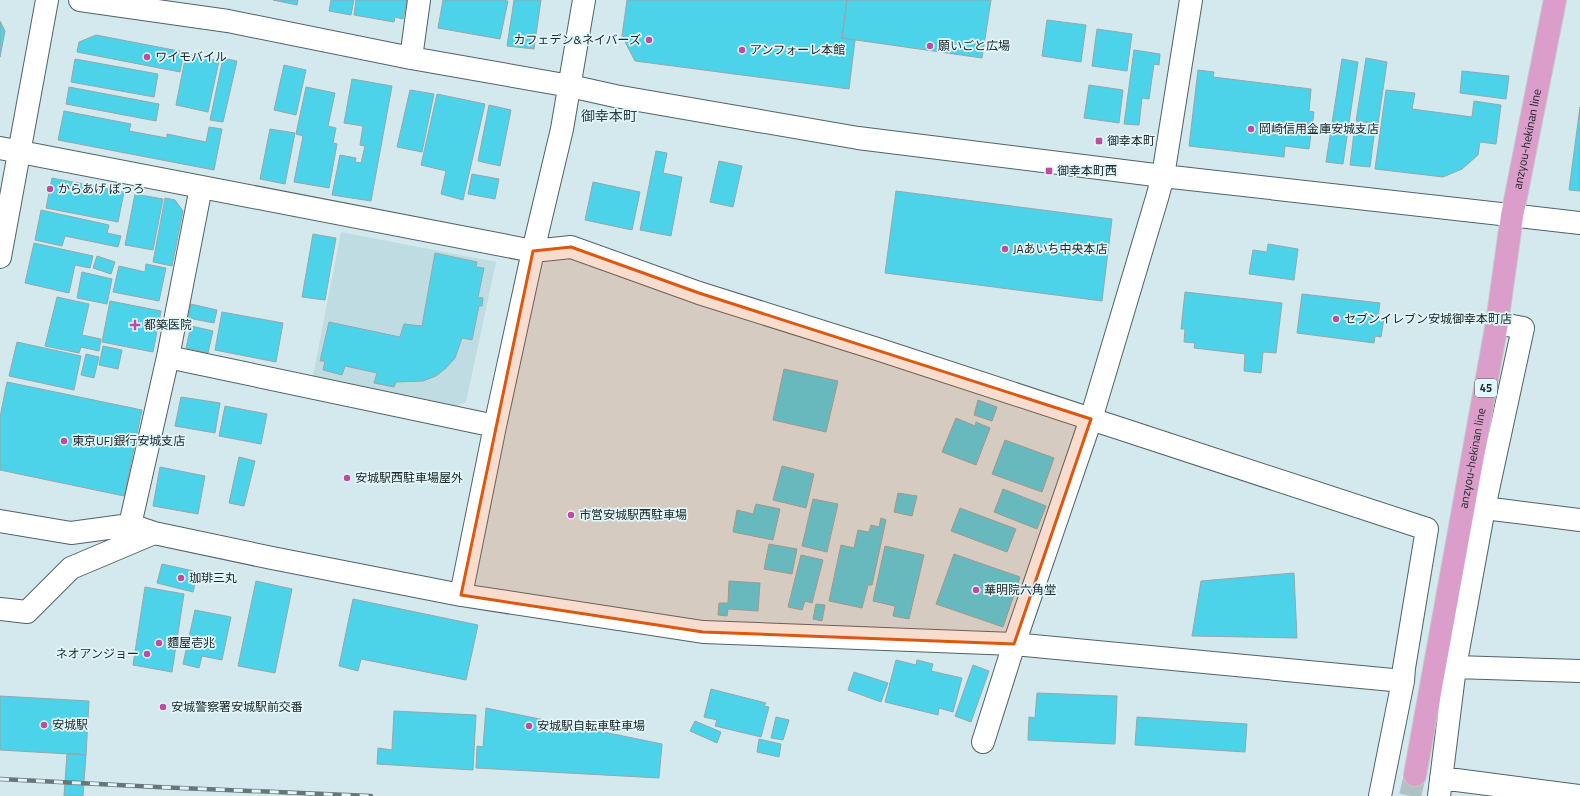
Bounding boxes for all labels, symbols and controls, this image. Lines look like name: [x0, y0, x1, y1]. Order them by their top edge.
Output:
place label: カフェデン&ネイバーズ: [514, 30, 641, 49]
marker: カフェデン&ネイバーズ: [644, 35, 654, 45]
place label: 願いごと広場: [938, 36, 1010, 55]
place label: アンフォーレ本館: [750, 40, 845, 59]
marker: 願いごと広場: [925, 41, 935, 51]
marker: アンフォーレ本館: [737, 45, 747, 55]
place label: ワイモバイル: [155, 47, 227, 66]
marker: ワイモバイル: [142, 52, 152, 62]
street label: anzyou-hekinan line: [1508, 87, 1546, 191]
district label: 御幸本町: [581, 105, 637, 126]
place label: 岡崎信用金庫安城支店: [1259, 119, 1379, 138]
marker: 岡崎信用金庫安城支店: [1246, 124, 1256, 134]
place label: 御幸本町: [1107, 131, 1155, 150]
marker: 御幸本町: [1094, 136, 1104, 146]
place label: 御幸本町西: [1057, 161, 1117, 180]
marker: 御幸本町西: [1044, 166, 1054, 176]
place label: からあげ ぽっろ: [58, 179, 145, 198]
marker: からあげ ぽっろ: [45, 184, 55, 194]
place label: JAあいち中央本店: [1013, 239, 1108, 258]
marker: JAあいち中央本店: [1000, 244, 1010, 254]
place label: セブンイレブン安城御幸本町店: [1344, 309, 1512, 328]
marker: セブンイレブン安城御幸本町店: [1331, 314, 1341, 324]
place label: 都築医院: [144, 315, 192, 334]
marker: 都築医院: [129, 319, 141, 331]
road number: 45: [1475, 379, 1497, 397]
street label: anzyou-hekinan line: [1454, 406, 1490, 510]
place label: 東京UFJ銀行安城支店: [72, 431, 185, 450]
marker: 東京UFJ銀行安城支店: [59, 436, 69, 446]
place label: 安城駅西駐車場屋外: [355, 468, 463, 487]
marker: 安城駅西駐車場屋外: [342, 473, 352, 483]
place label: 市営安城駅西駐車場: [579, 505, 687, 524]
marker: 市営安城駅西駐車場: [566, 510, 576, 520]
place label: 珈琲三丸: [189, 568, 237, 587]
marker: 珈琲三丸: [176, 573, 186, 583]
place label: 華明院六角堂: [984, 580, 1056, 599]
marker: 華明院六角堂: [971, 585, 981, 595]
place label: 麵屋壱兆: [167, 633, 215, 652]
marker: 麵屋壱兆: [154, 638, 164, 648]
place label: ネオアンジョー: [55, 644, 139, 663]
marker: ネオアンジョー: [142, 649, 152, 659]
place label: 安城警察署安城駅前交番: [171, 697, 303, 716]
marker: 安城警察署安城駅前交番: [158, 702, 168, 712]
place label: 安城駅: [52, 715, 88, 734]
place label: 安城駅自転車駐車場: [537, 716, 645, 735]
marker: 安城駅: [39, 720, 49, 730]
marker: 安城駅自転車駐車場: [524, 721, 534, 731]

